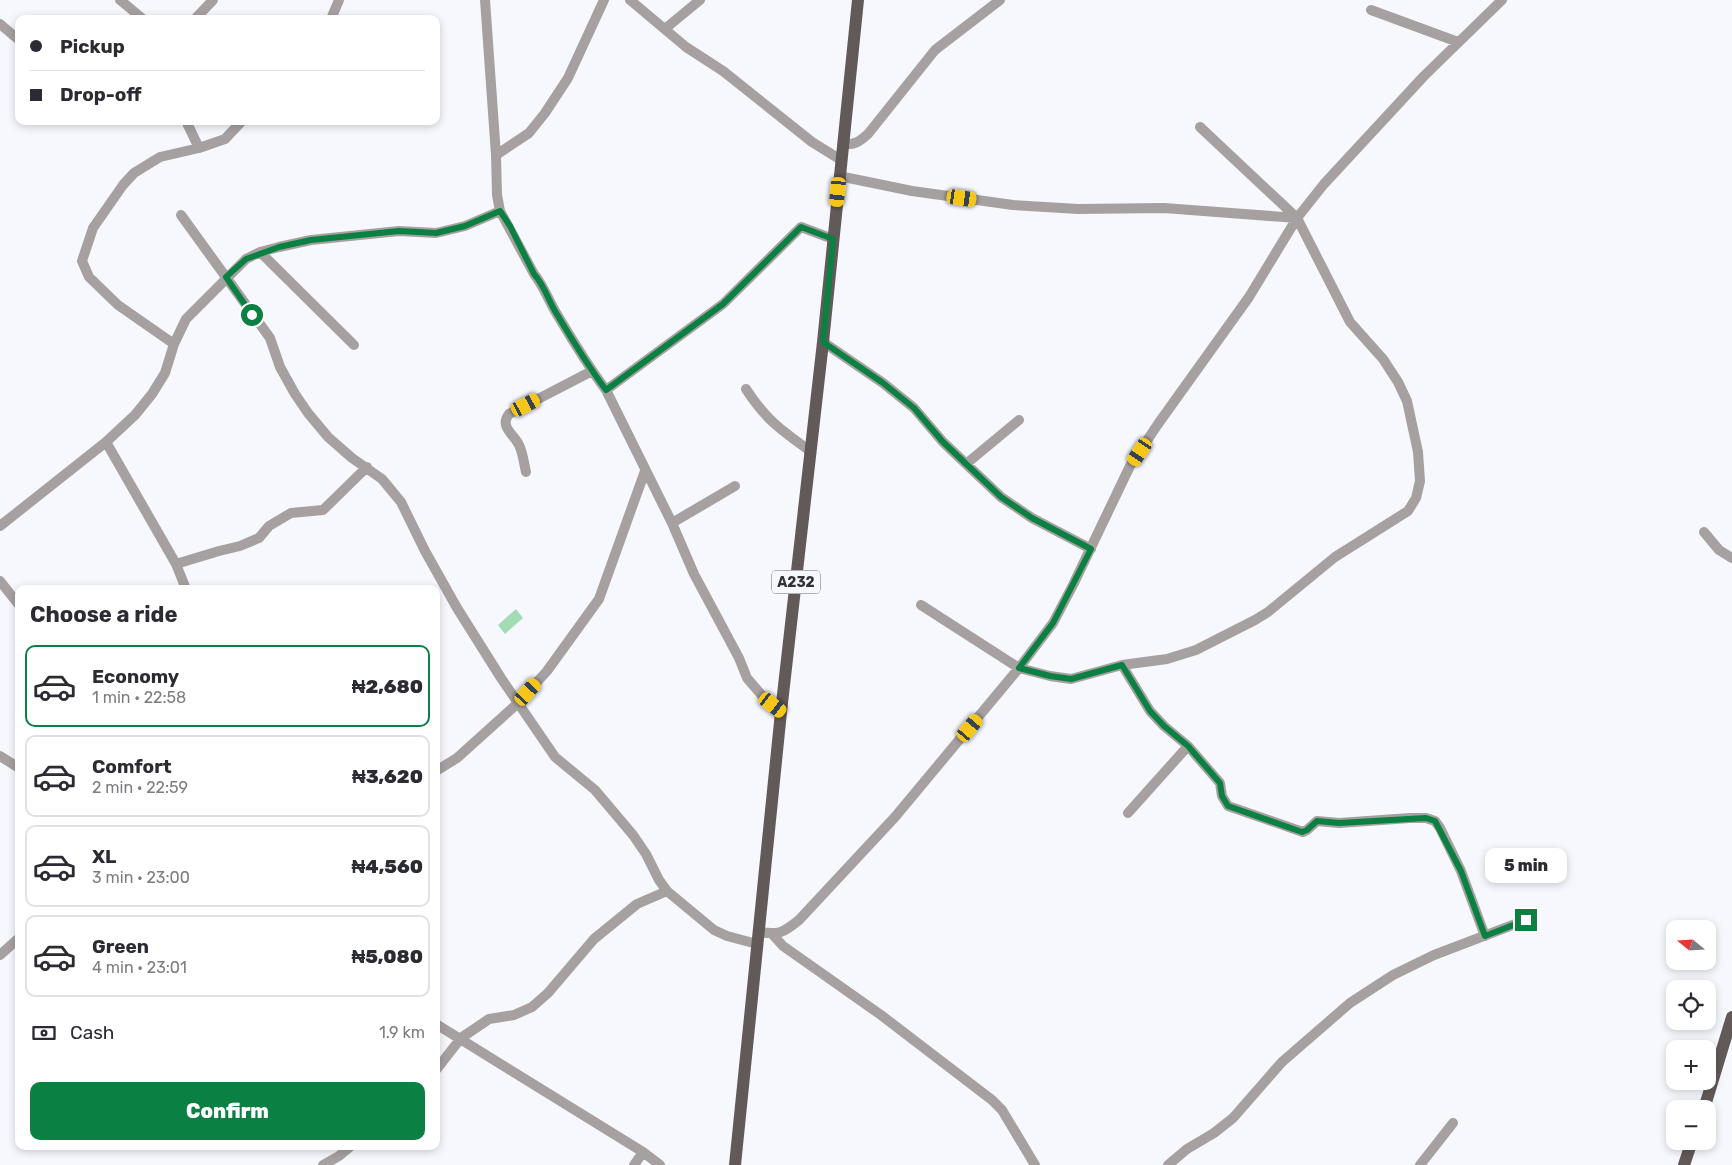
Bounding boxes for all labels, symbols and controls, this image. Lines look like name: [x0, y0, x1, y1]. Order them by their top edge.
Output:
text: Pickup: [60, 35, 125, 58]
text: Drop-off: [60, 83, 142, 106]
car: [828, 176, 847, 208]
car: [946, 188, 977, 208]
route start: [241, 304, 263, 326]
car: [509, 391, 542, 419]
car: [1125, 435, 1154, 469]
road number: A232: [772, 570, 820, 594]
text: Choose a ride: [30, 601, 177, 628]
icon: car: [32, 664, 77, 709]
text: Economy: [92, 665, 179, 688]
text: ₦2,680: [352, 675, 423, 698]
car: [512, 676, 543, 708]
text: 1 min · 22:58: [92, 688, 186, 707]
car: [756, 690, 789, 720]
car: [954, 712, 985, 744]
icon: car: [32, 754, 77, 799]
text: Comfort: [92, 755, 172, 778]
text: ₦3,620: [352, 765, 423, 788]
text: 2 min · 22:59: [92, 778, 188, 797]
icon: car: [32, 844, 77, 889]
text: XL: [92, 845, 116, 868]
callout: 5 min: [1485, 848, 1567, 882]
text: ₦4,560: [352, 855, 423, 878]
text: 5 min: [1504, 856, 1548, 875]
text: 3 min · 23:00: [92, 868, 190, 887]
route end: [1515, 909, 1537, 931]
north arrow: [1666, 920, 1716, 970]
map controls: [1666, 920, 1716, 1150]
icon: car: [32, 934, 77, 979]
text: Green: [92, 935, 149, 958]
text: ₦5,080: [351, 945, 423, 968]
text: 4 min · 23:01: [92, 958, 187, 977]
button: locate: [1666, 980, 1716, 1030]
icon: cash: [30, 1019, 58, 1047]
text: Cash: [70, 1021, 114, 1044]
text: 1.9 km: [379, 1023, 425, 1042]
button: +: [1666, 1040, 1716, 1090]
button: Confirm: [30, 1082, 425, 1140]
button: −: [1666, 1100, 1716, 1150]

